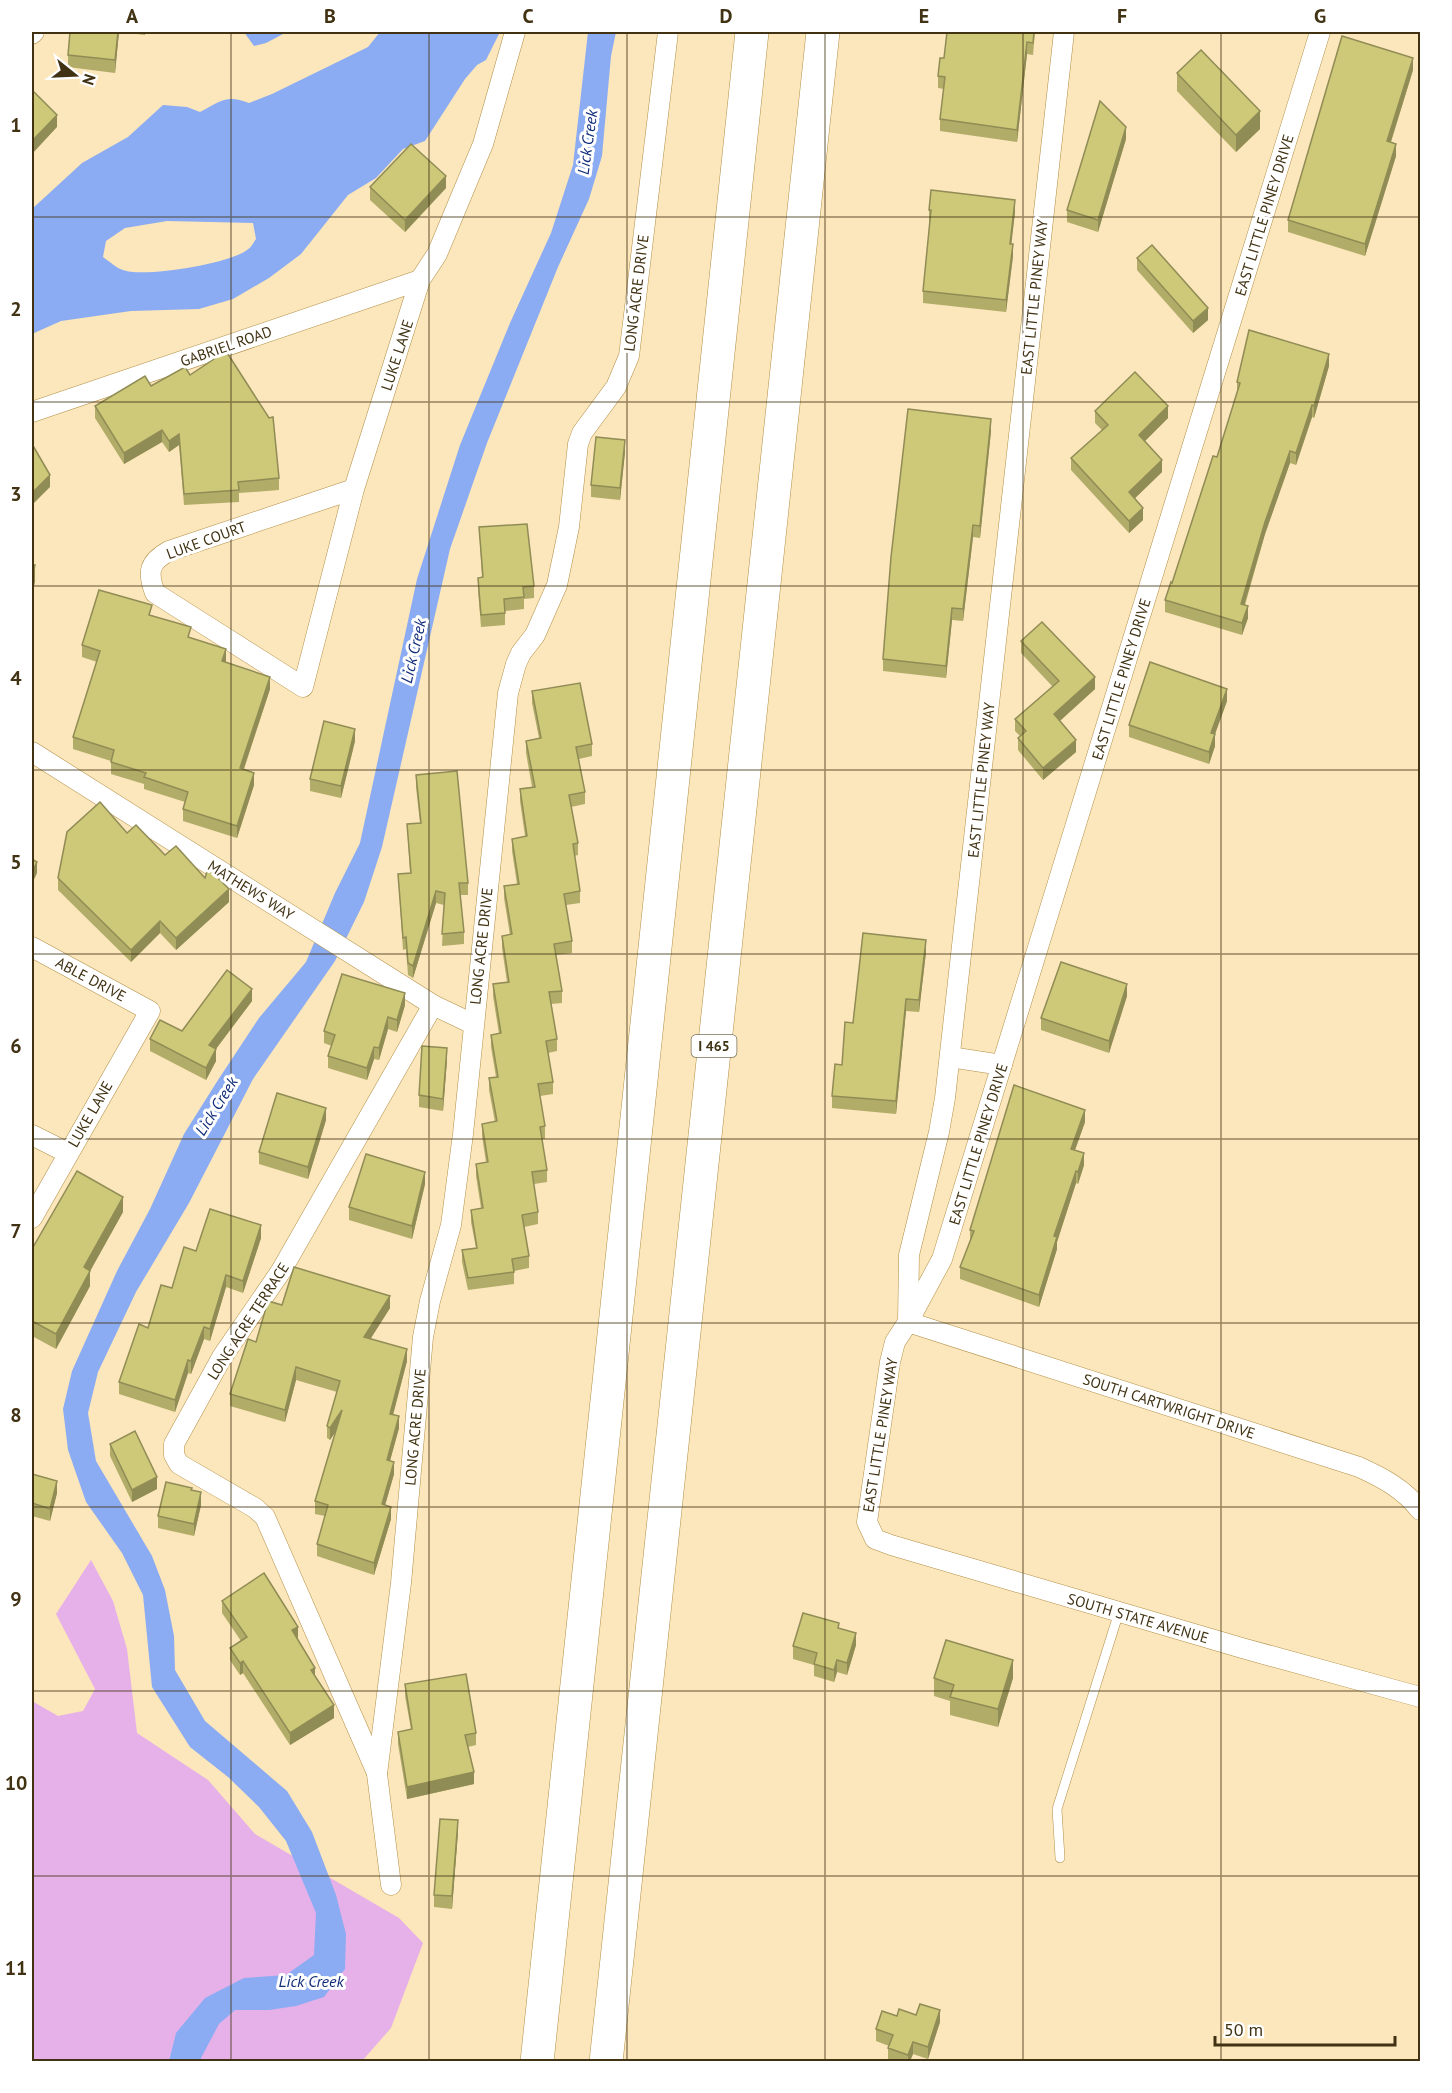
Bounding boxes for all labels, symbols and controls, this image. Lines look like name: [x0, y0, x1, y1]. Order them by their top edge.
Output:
text: A: [126, 3, 139, 29]
text: B: [324, 3, 336, 29]
text: C: [522, 3, 534, 29]
text: D: [720, 3, 733, 29]
text: E: [919, 3, 929, 29]
text: F: [1117, 3, 1127, 29]
text: G: [1314, 3, 1326, 29]
north arrow: [45, 45, 105, 105]
text: N: [78, 72, 100, 88]
water label: Lick Creek: [573, 108, 602, 176]
text: 1: [10, 112, 22, 138]
street label: EAST LITTLE PINEY DRIVE: [1230, 132, 1298, 298]
street label: EAST LITTLE PINEY WAY: [1016, 218, 1052, 376]
street label: LONG ACRE DRIVE: [619, 234, 653, 352]
text: 2: [10, 296, 22, 322]
street label: LUKE LANE: [377, 317, 417, 393]
street label: GABRIEL ROAD: [178, 321, 274, 371]
text: 3: [10, 481, 22, 507]
street label: LUKE COURT: [164, 517, 249, 563]
street label: EAST LITTLE PINEY DRIVE: [1087, 596, 1155, 762]
water label: Lick Creek: [396, 616, 430, 685]
text: 4: [10, 665, 22, 691]
street label: EAST LITTLE PINEY WAY: [963, 701, 999, 859]
text: 5: [10, 849, 22, 875]
street label: MATHEWS WAY: [204, 856, 298, 924]
street label: LONG ACRE DRIVE: [465, 887, 497, 1005]
street label: ABLE DRIVE: [53, 953, 129, 1005]
text: 6: [10, 1033, 22, 1059]
road number: I 465: [692, 1035, 736, 1057]
street label: EAST LITTLE PINEY DRIVE: [944, 1061, 1012, 1227]
water label: Lick Creek: [190, 1072, 242, 1139]
street label: LUKE LANE: [63, 1077, 117, 1151]
text: 7: [10, 1218, 22, 1244]
street label: LONG ACRE TERRACE: [203, 1259, 293, 1383]
street label: EAST LITTLE PINEY WAY: [858, 1356, 902, 1514]
street label: LONG ACRE DRIVE: [400, 1368, 430, 1486]
street label: SOUTH CARTWRIGHT DRIVE: [1080, 1369, 1258, 1443]
text: 8: [10, 1402, 22, 1428]
text: 9: [10, 1586, 22, 1612]
street label: SOUTH STATE AVENUE: [1065, 1589, 1211, 1647]
text: 10: [5, 1770, 27, 1796]
text: 11: [5, 1955, 27, 1981]
water label: Lick Creek: [278, 1971, 344, 1991]
scale bar: [1215, 2009, 1395, 2047]
text: 50 m: [1224, 2018, 1263, 2041]

